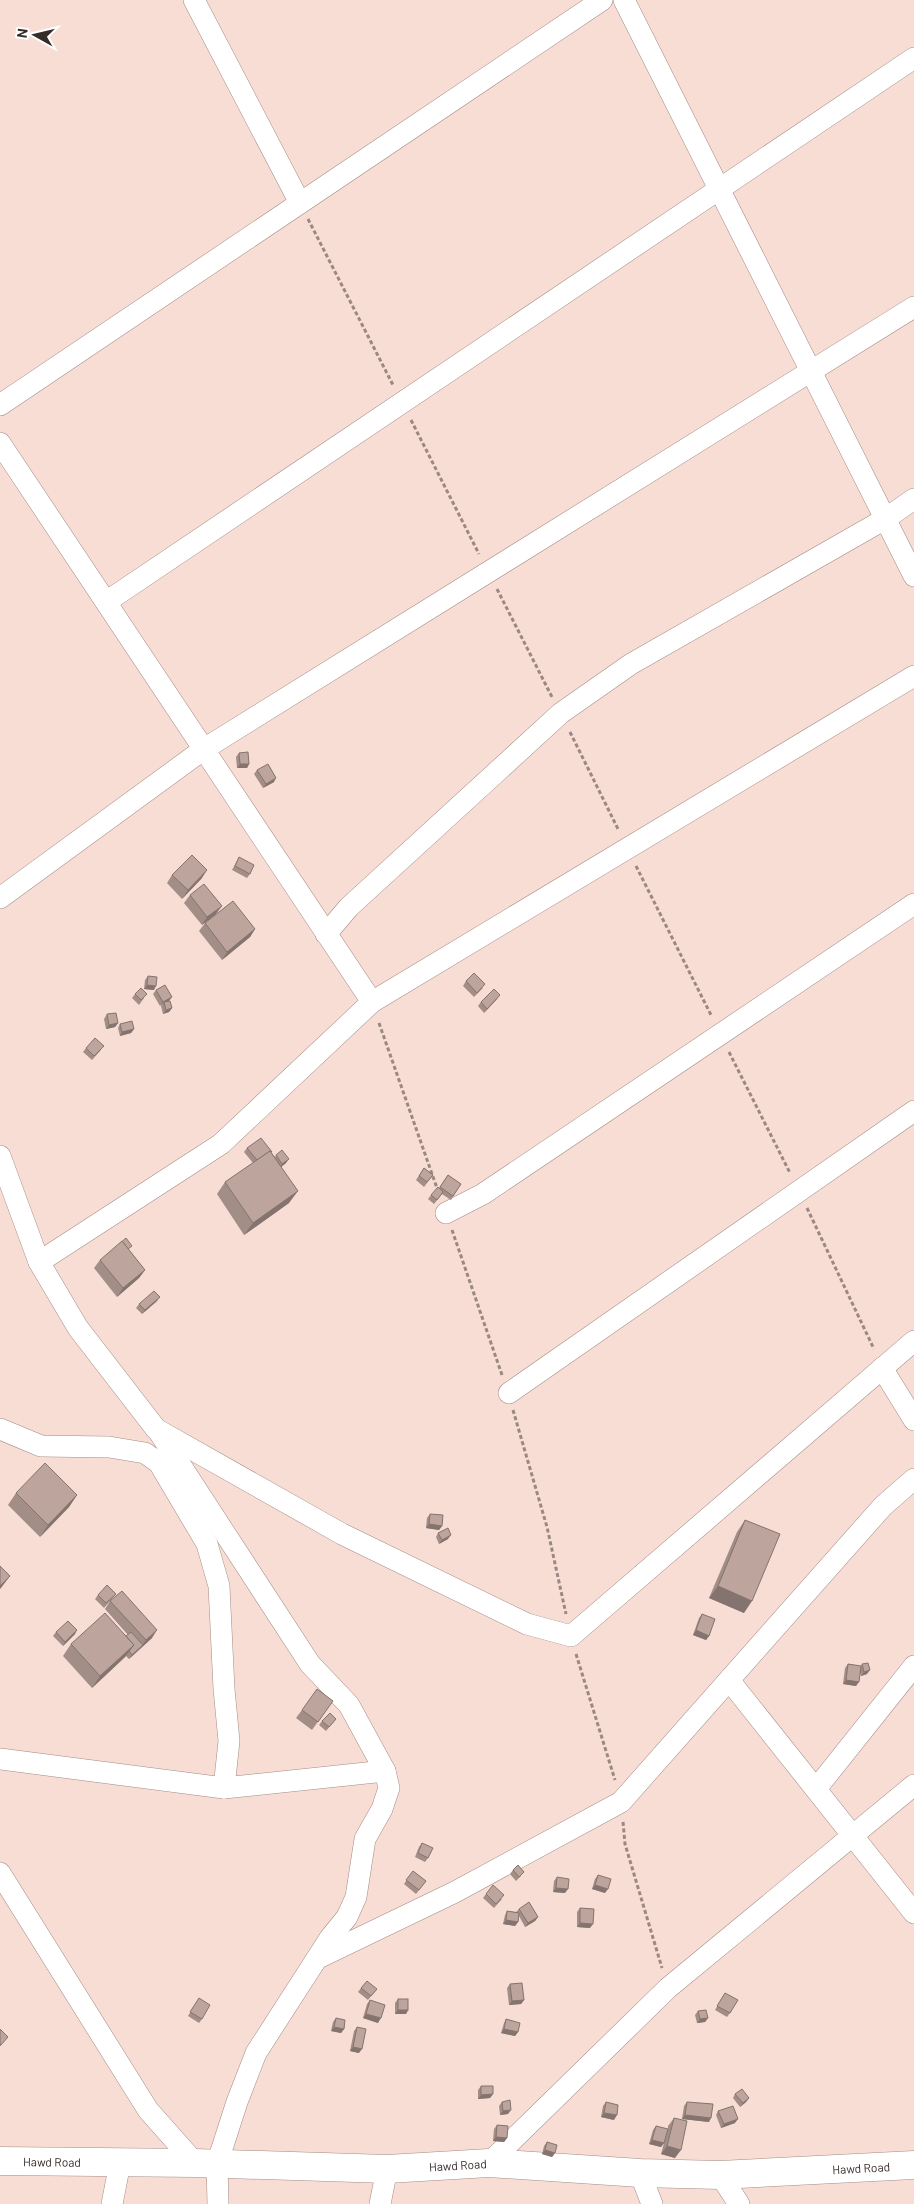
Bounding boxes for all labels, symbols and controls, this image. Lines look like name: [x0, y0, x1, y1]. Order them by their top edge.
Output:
north arrow: [10, 10, 60, 60]
text: N: [13, 27, 31, 39]
street label: Hawd Road: [23, 2154, 81, 2169]
street label: Hawd Road: [428, 2156, 487, 2174]
street label: Hawd Road: [832, 2159, 890, 2176]

